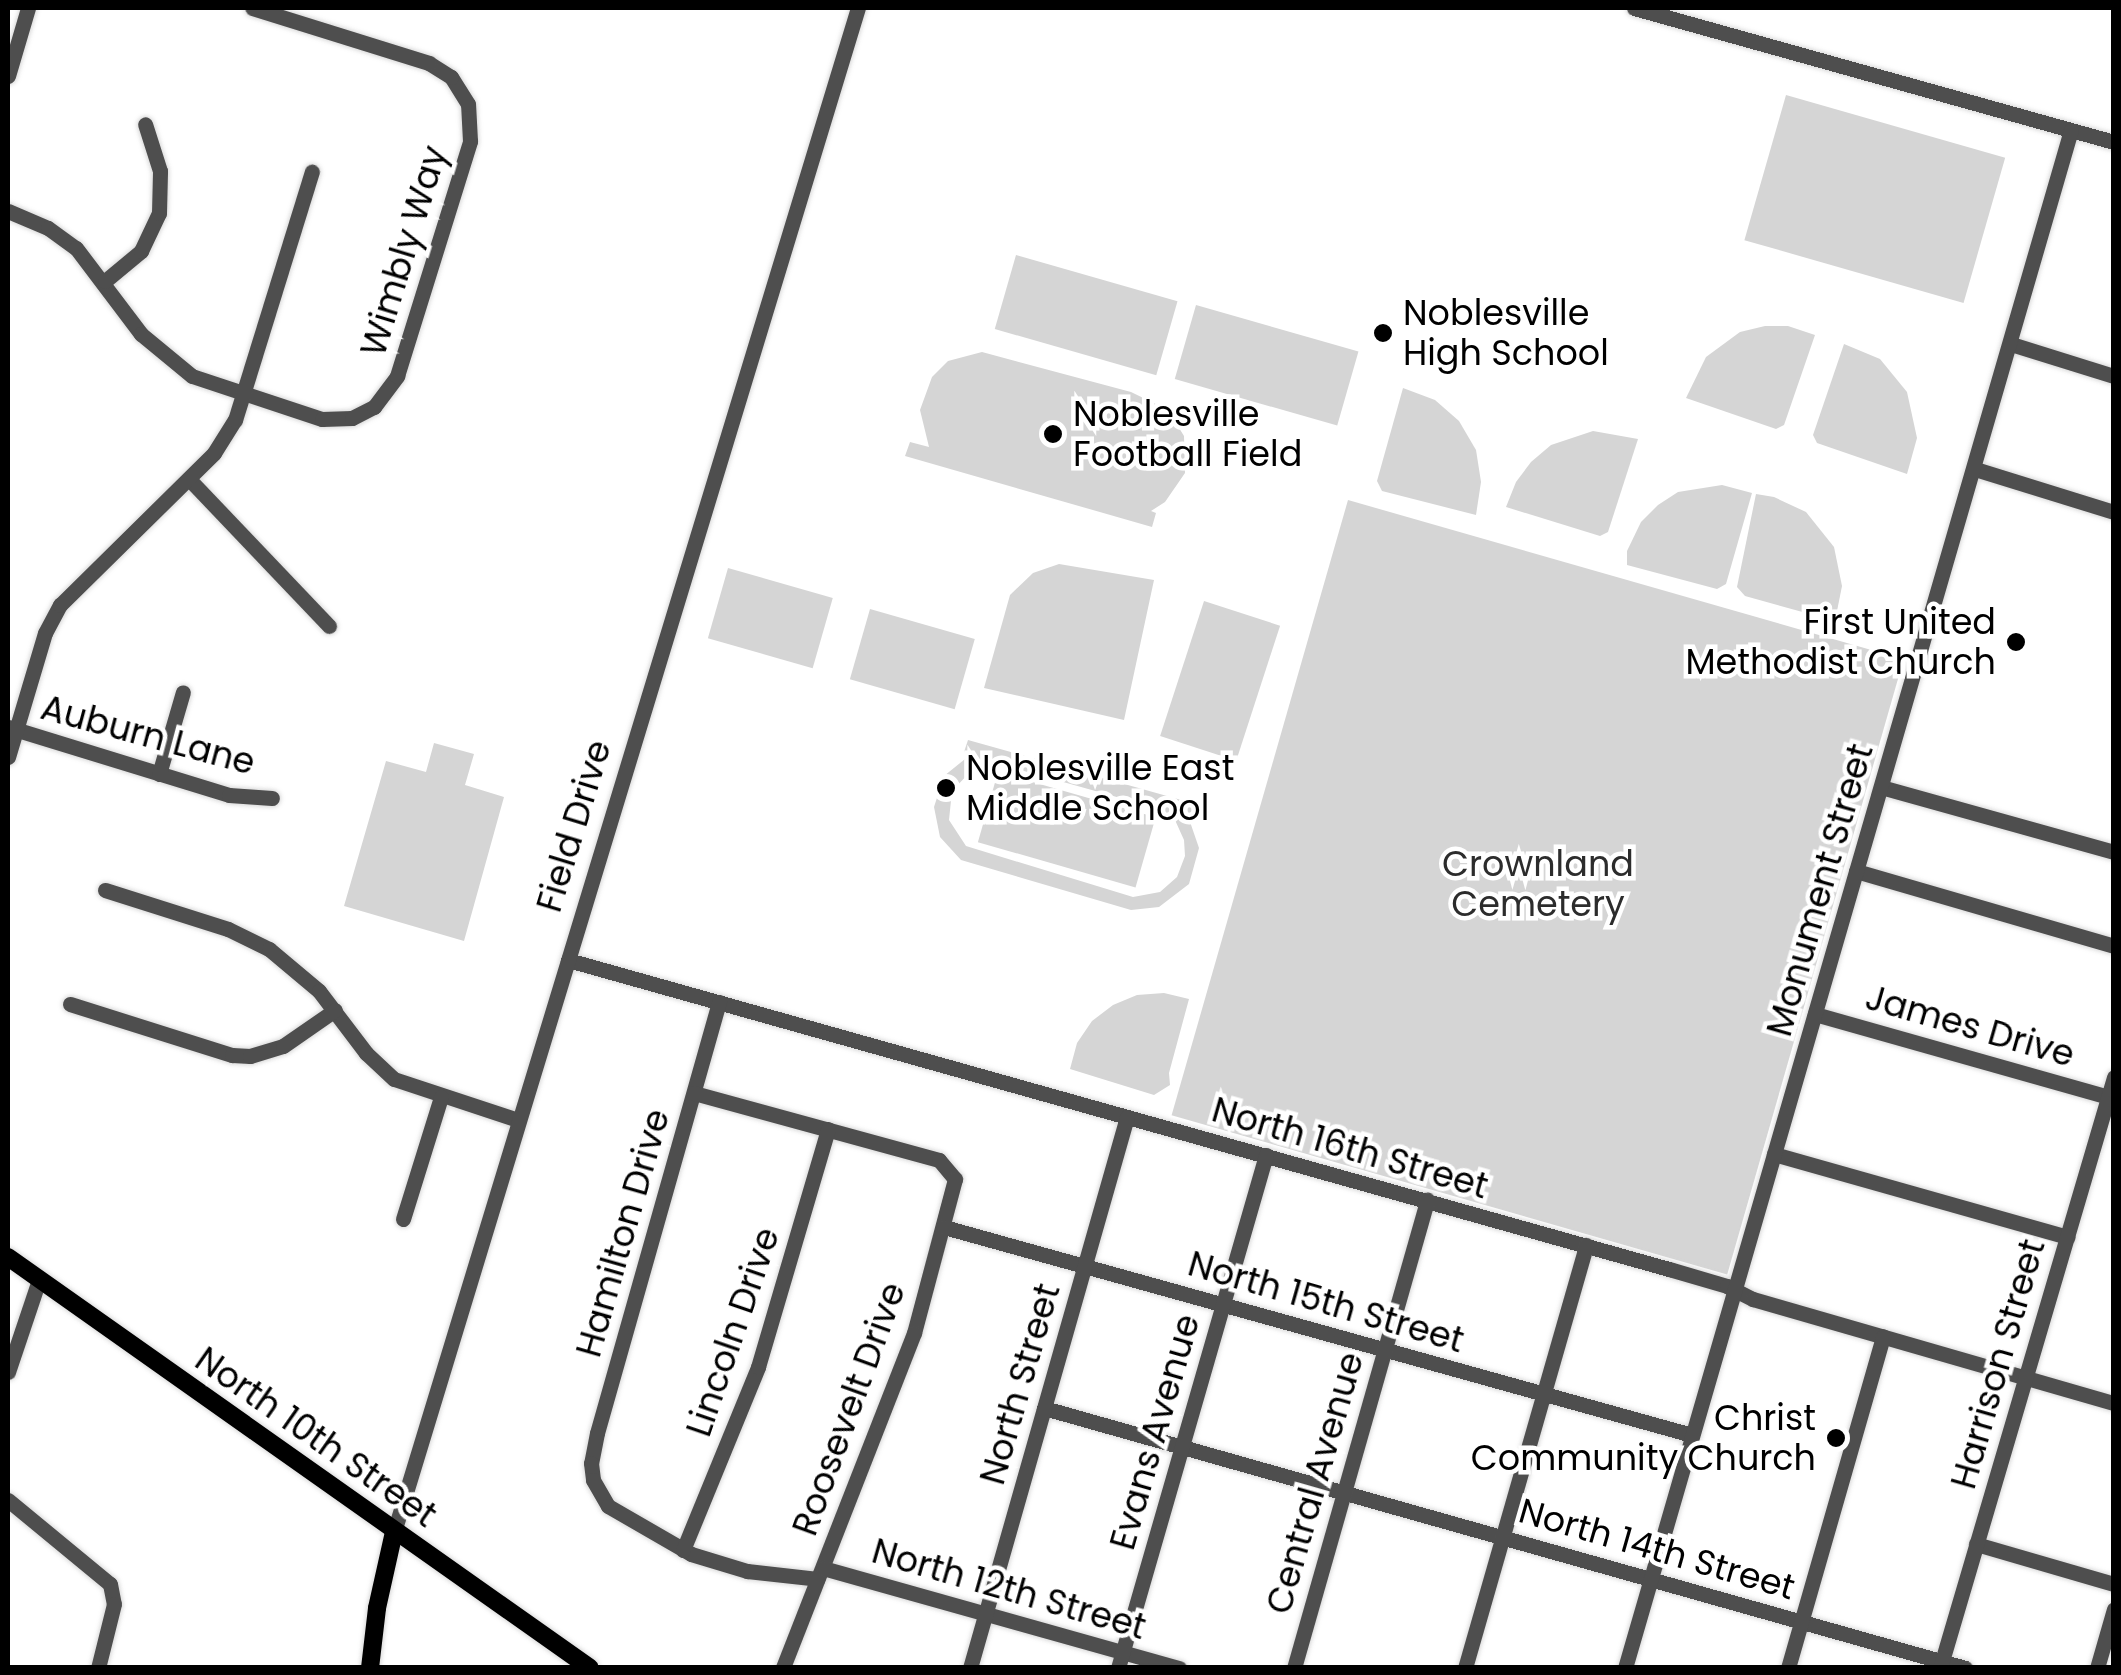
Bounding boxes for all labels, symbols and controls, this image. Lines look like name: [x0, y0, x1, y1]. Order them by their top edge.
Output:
street label: Wimbly Way: [352, 141, 456, 361]
place label: Noblesville High School: [1403, 292, 1609, 374]
marker: Noblesville High School: [1372, 322, 1394, 344]
place label: Noblesville Football Field: [1073, 393, 1302, 475]
marker: Noblesville Football Field: [1042, 423, 1064, 445]
place label: First United Methodist Church: [1685, 601, 1996, 683]
marker: First United Methodist Church: [2005, 631, 2027, 653]
street label: Auburn Lane: [36, 686, 260, 784]
street label: Field Drive: [528, 735, 620, 917]
street label: Monument Street: [1758, 739, 1882, 1041]
place label: Noblesville East Middle School: [966, 747, 1234, 829]
marker: Noblesville East Middle School: [935, 777, 957, 799]
park label: Crownland Cemetery: [1442, 843, 1634, 925]
street label: James Drive: [1861, 976, 2079, 1076]
street label: North 16th Street: [1207, 1089, 1493, 1207]
street label: Hamilton Drive: [568, 1104, 678, 1362]
street label: Lincoln Drive: [678, 1222, 788, 1442]
street label: Harrison Street: [1942, 1234, 2054, 1494]
street label: North 15th Street: [1183, 1243, 1469, 1361]
street label: Roosevelt Drive: [784, 1277, 914, 1541]
street label: North Street: [971, 1279, 1069, 1489]
street label: Evans Avenue: [1101, 1310, 1209, 1554]
street label: North 10th Street: [187, 1338, 445, 1536]
street label: Central Avenue: [1258, 1347, 1372, 1619]
place label: Christ Community Church: [1471, 1397, 1816, 1479]
marker: Christ Community Church: [1825, 1427, 1847, 1449]
street label: North 14th Street: [1514, 1490, 1800, 1608]
street label: North 12th Street: [867, 1530, 1151, 1648]

